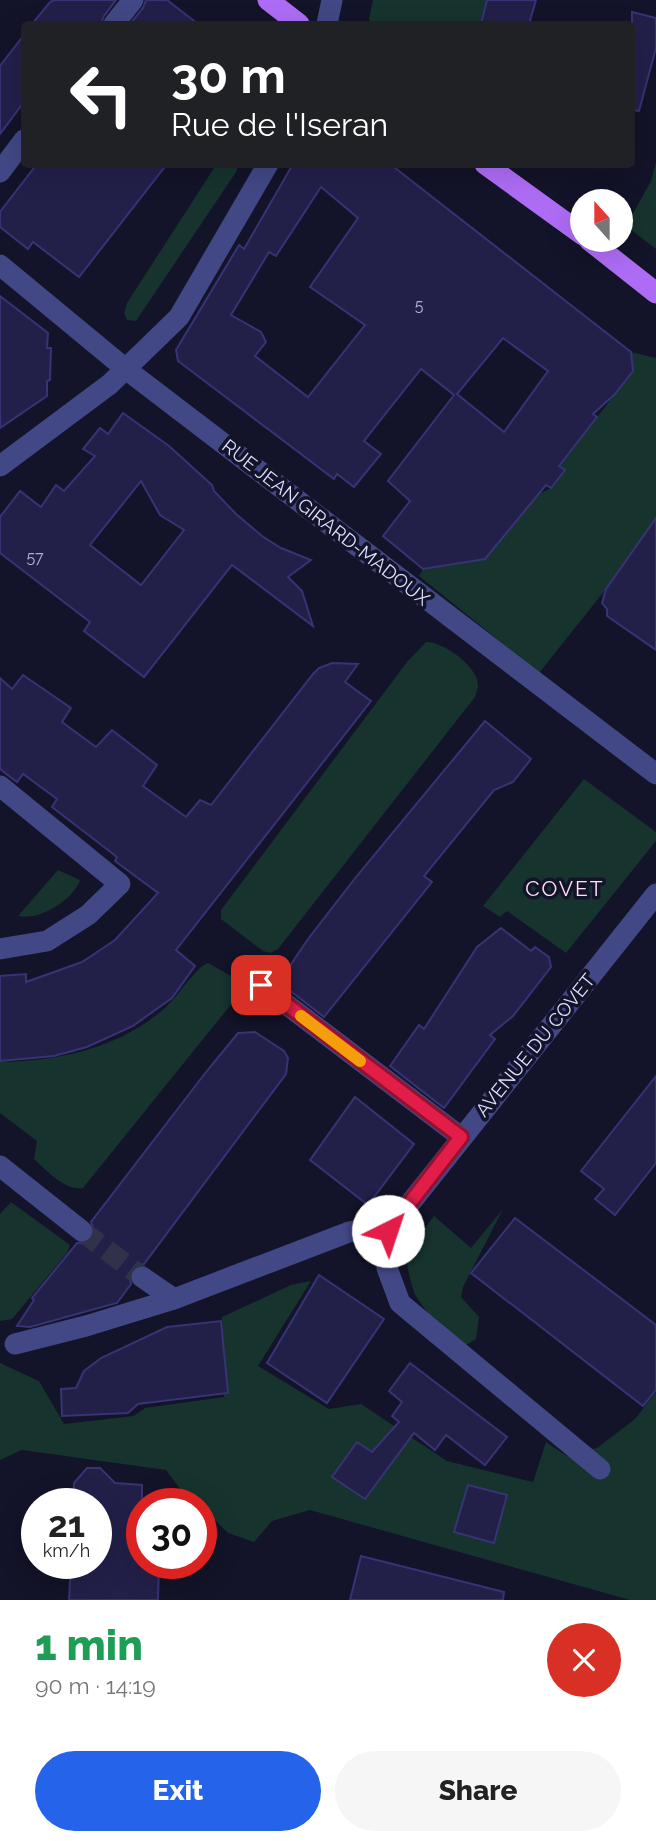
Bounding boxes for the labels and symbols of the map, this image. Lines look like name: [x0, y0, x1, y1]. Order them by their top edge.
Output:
north arrow: [570, 189, 634, 252]
house number: 5: [415, 296, 424, 315]
street label: RUE JEAN GIRARD-MADOUX: [218, 434, 434, 610]
house number: 57: [26, 548, 44, 567]
district label: COVET: [525, 876, 605, 901]
pin: [231, 955, 291, 1015]
street label: AVENUE DU COVET: [471, 969, 600, 1121]
position arrow: [351, 1194, 425, 1268]
speed limit sign: 30: [126, 1488, 217, 1579]

